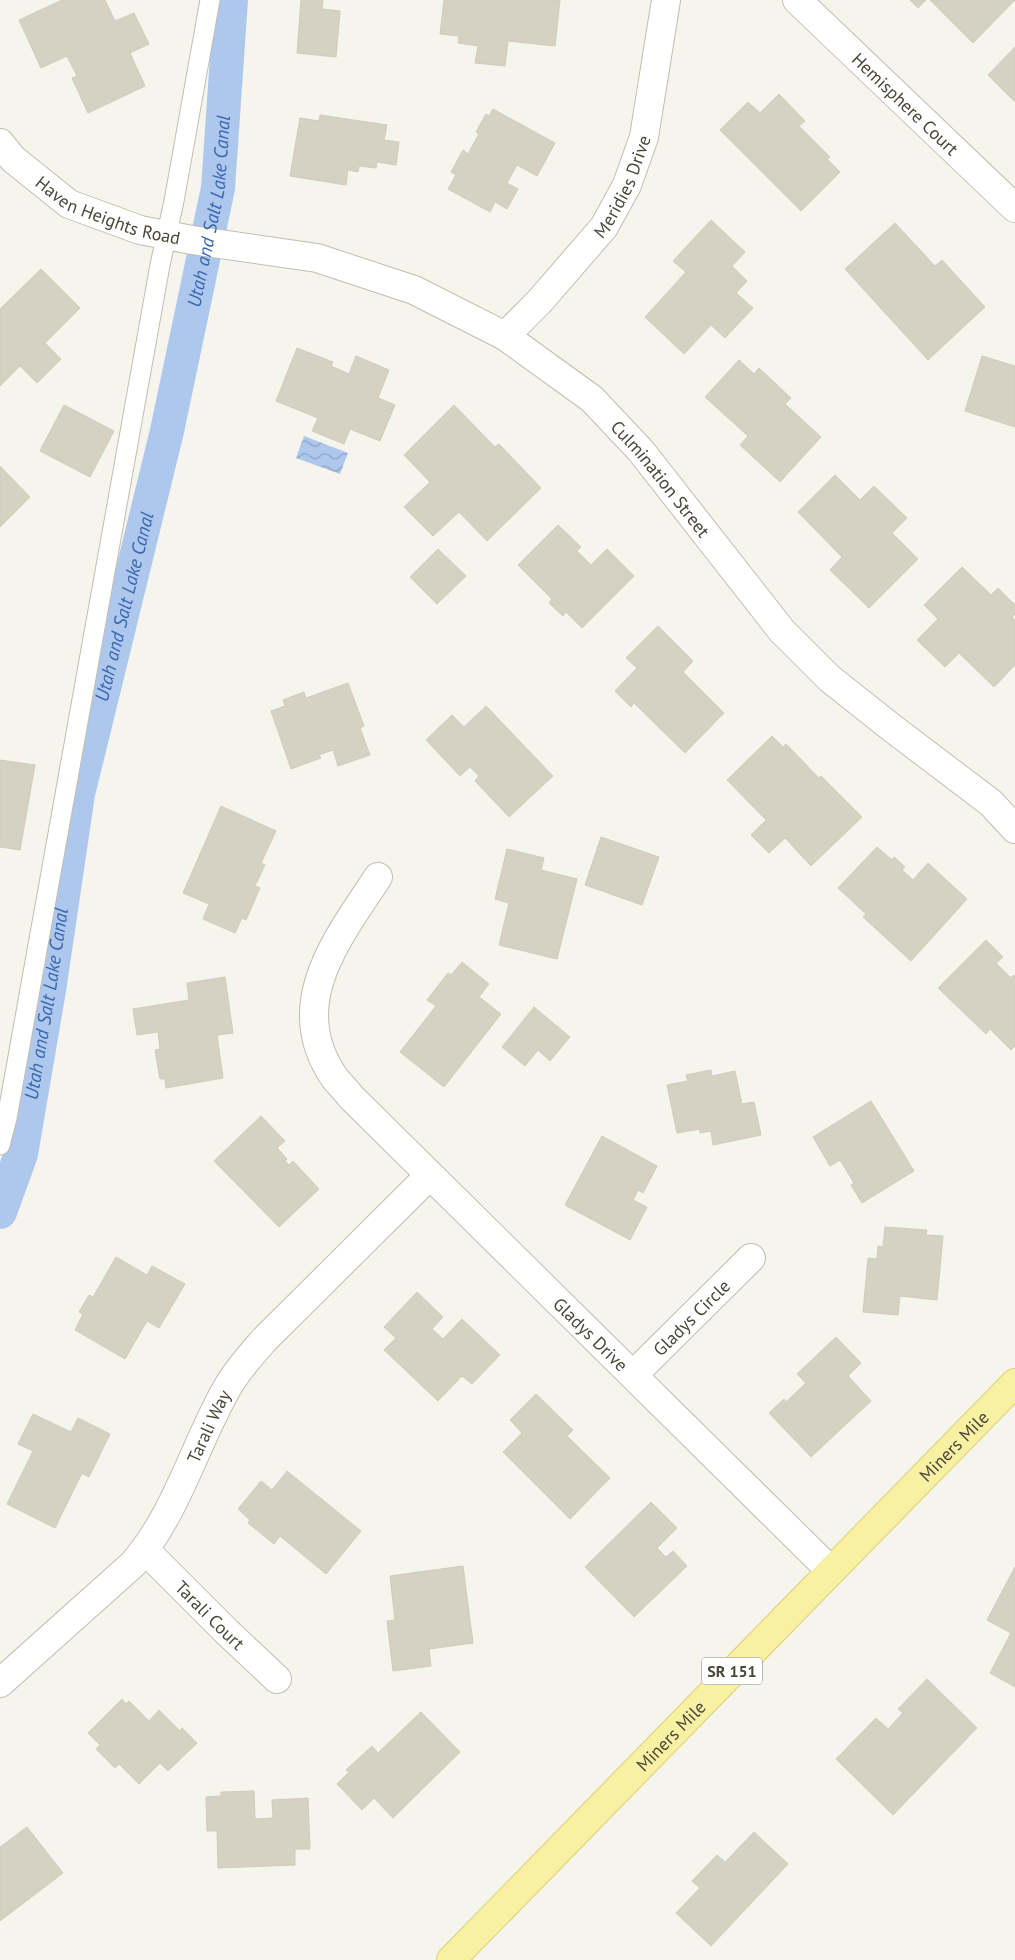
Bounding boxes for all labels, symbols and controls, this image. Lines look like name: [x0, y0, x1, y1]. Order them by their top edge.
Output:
street label: Hemisphere Court: [847, 47, 964, 160]
water label: Utah and Salt Lake Canal: [181, 114, 235, 309]
street label: Meridies Drive: [588, 132, 655, 243]
street label: Haven Heights Road: [31, 170, 182, 249]
street label: Culmination Street: [606, 415, 715, 542]
water label: Utah and Salt Lake Canal: [89, 510, 159, 704]
water label: Utah and Salt Lake Canal: [18, 906, 73, 1102]
street label: Gladys Circle: [648, 1274, 735, 1360]
street label: Gladys Drive: [549, 1292, 633, 1376]
street label: Tarali Way: [181, 1385, 236, 1466]
street label: Miners Mile: [914, 1406, 993, 1486]
street label: Tarali Court: [171, 1576, 250, 1654]
road number: SR 151: [702, 1658, 762, 1684]
street label: Miners Mile: [631, 1695, 710, 1776]

